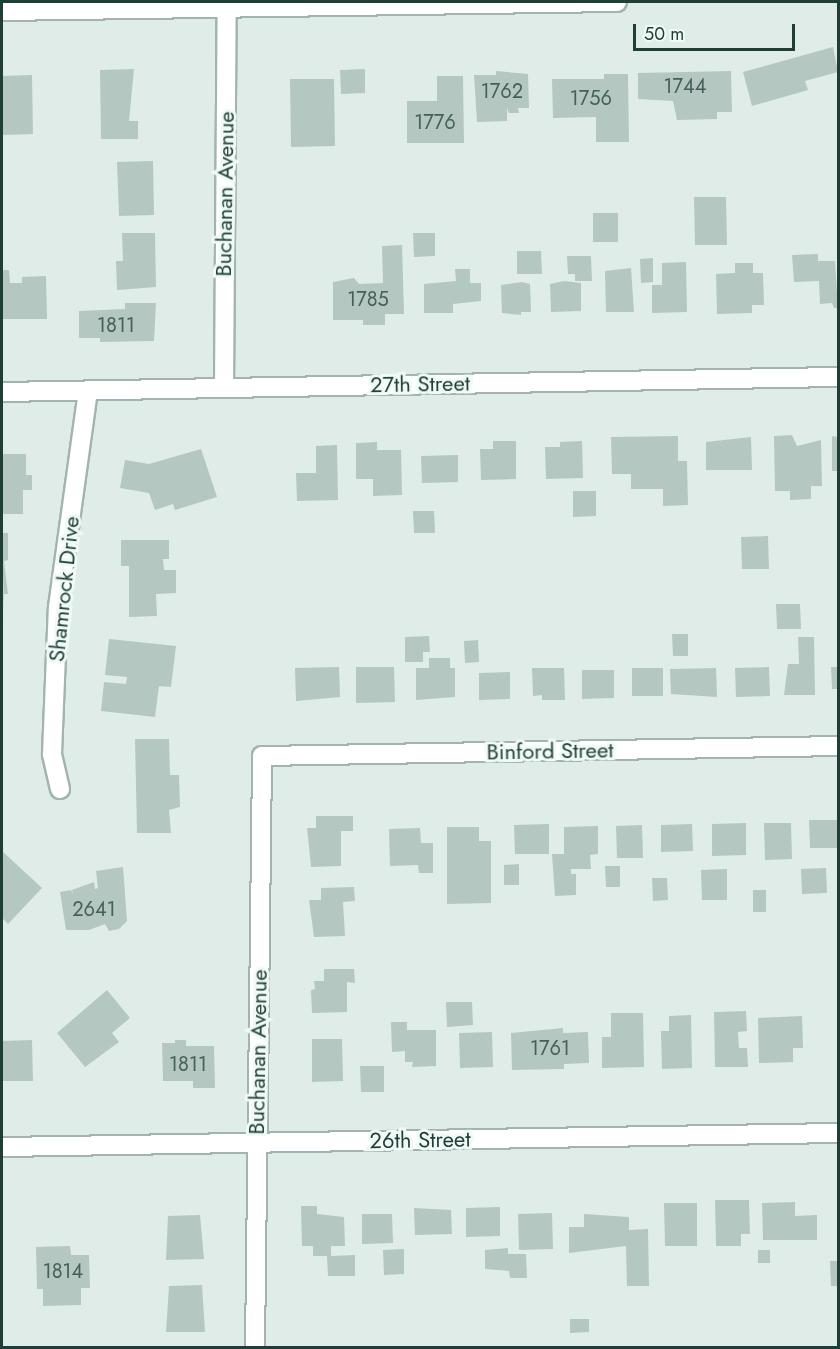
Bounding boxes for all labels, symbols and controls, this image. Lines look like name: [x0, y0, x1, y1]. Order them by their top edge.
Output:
scale bar: [636, 12, 798, 50]
text: 50 m: [644, 21, 684, 47]
house number: 1744: [664, 74, 706, 98]
house number: 1762: [481, 79, 523, 103]
house number: 1756: [570, 86, 612, 110]
house number: 1776: [414, 110, 456, 134]
street label: Buchanan Avenue: [210, 111, 240, 277]
house number: 1785: [347, 287, 389, 311]
house number: 1811: [97, 313, 135, 337]
street label: 27th Street: [370, 370, 470, 398]
street label: Shamrock Drive: [43, 515, 85, 663]
street label: Binford Street: [486, 737, 614, 765]
house number: 2641: [72, 897, 116, 921]
street label: Buchanan Avenue: [243, 969, 273, 1135]
house number: 1761: [530, 1036, 570, 1060]
house number: 1811: [169, 1052, 207, 1076]
street label: 26th Street: [369, 1126, 471, 1154]
house number: 1814: [43, 1259, 83, 1283]

